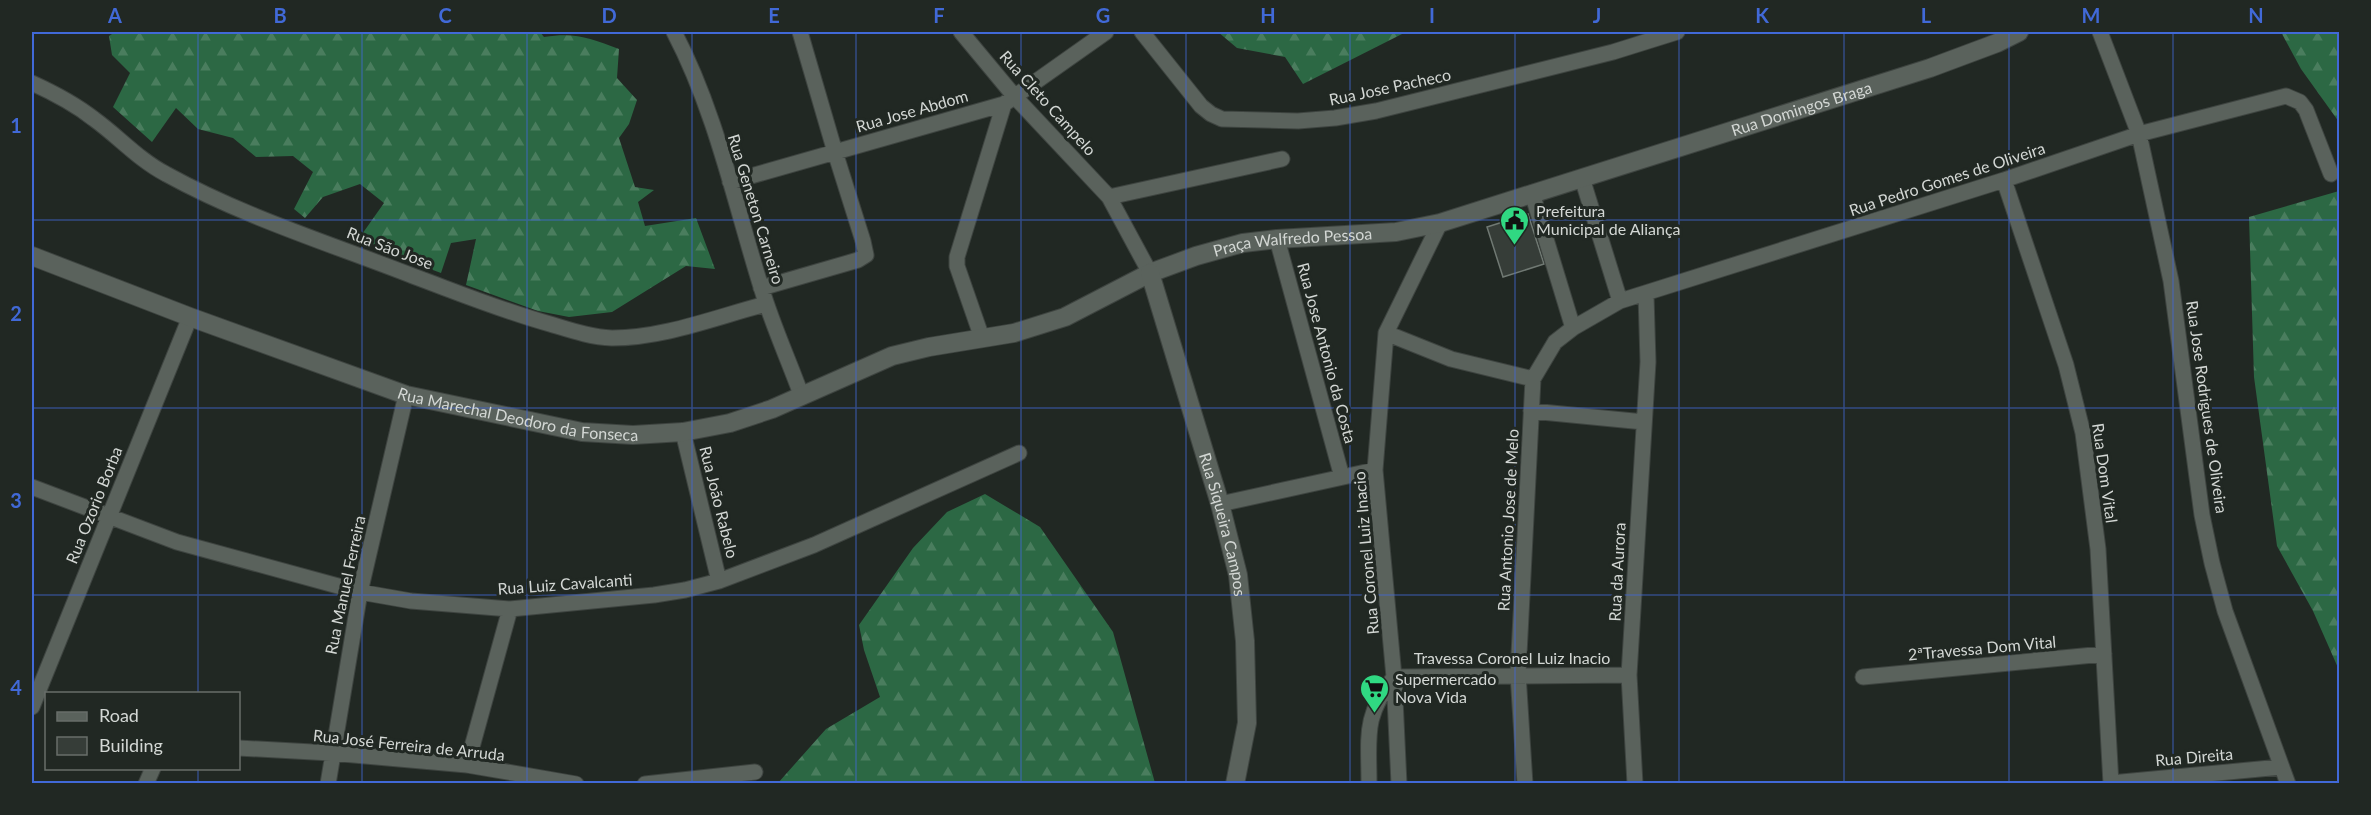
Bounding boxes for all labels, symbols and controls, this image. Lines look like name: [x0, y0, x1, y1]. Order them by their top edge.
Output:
text: A: [107, 3, 122, 27]
text: B: [273, 3, 287, 27]
text: C: [438, 3, 452, 27]
text: D: [601, 3, 617, 27]
text: E: [768, 3, 780, 27]
text: F: [933, 3, 945, 27]
text: G: [1096, 3, 1110, 27]
text: H: [1260, 3, 1276, 27]
text: I: [1429, 3, 1435, 27]
text: J: [1593, 3, 1601, 27]
text: K: [1755, 3, 1769, 27]
text: L: [1921, 3, 1932, 27]
text: M: [2082, 3, 2100, 27]
text: N: [2248, 3, 2264, 27]
street label: Rua Cleto Campelo: [996, 46, 1100, 159]
street label: Rua Jose Pacheco: [1327, 64, 1453, 109]
street label: Rua Domingos Braga: [1729, 77, 1874, 139]
street label: Rua Jose Abdom: [854, 85, 970, 136]
text: 1: [10, 113, 22, 137]
street label: Rua Geneton Carneiro: [725, 131, 788, 286]
street label: Rua Pedro Gomes de Oliveira: [1846, 138, 2047, 219]
place label: Prefeitura Municipal de Aliança: [1536, 201, 1681, 238]
public building icon: Prefeitura Municipal de Aliança: [1499, 204, 1531, 246]
street label: Rua São Jose: [344, 222, 436, 273]
street label: Praça Walfredo Pessoa: [1211, 223, 1373, 260]
street label: Rua Jose Antonio da Costa: [1294, 260, 1361, 445]
street label: Rua Jose Rodrigues de Oliveira: [2183, 299, 2232, 515]
text: 2: [10, 301, 22, 325]
street label: Rua Marechal Deodoro da Fonseca: [395, 383, 639, 444]
street label: Rua Dom Vital: [2089, 422, 2122, 524]
street label: Rua Antonio Jose de Melo: [1493, 428, 1522, 612]
street label: Rua Ozorio Borba: [61, 444, 126, 566]
street label: Rua João Rabelo: [696, 444, 743, 560]
street label: Rua Siqueira Campos: [1196, 450, 1250, 597]
street label: Rua Coronel Luiz Inacio: [1349, 471, 1382, 635]
text: 3: [10, 488, 22, 512]
street label: Rua Manuel Ferreira: [321, 514, 369, 656]
street label: Rua da Aurora: [1604, 522, 1629, 622]
street label: Rua Luiz Cavalcanti: [497, 569, 633, 598]
street label: 2ªTravessa Dom Vital: [1907, 632, 2057, 663]
street label: Travessa Coronel Luiz Inacio: [1414, 648, 1610, 667]
place label: Supermercado Nova Vida: [1395, 669, 1496, 706]
supermarket icon: Supermercado Nova Vida: [1358, 672, 1390, 714]
text: 4: [10, 675, 22, 699]
legend: [45, 692, 240, 770]
text: Road: [99, 704, 139, 726]
street label: Rua José Ferreira de Arruda: [312, 725, 506, 764]
text: Building: [99, 734, 163, 756]
street label: Rua Direita: [2154, 744, 2234, 769]

